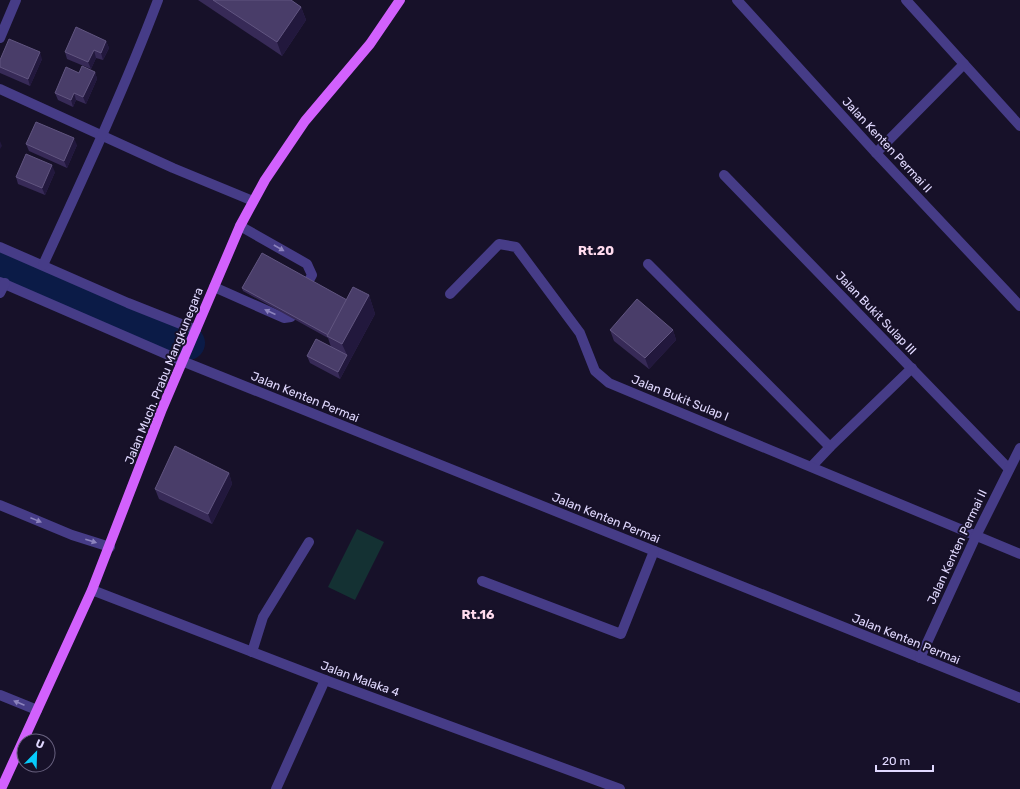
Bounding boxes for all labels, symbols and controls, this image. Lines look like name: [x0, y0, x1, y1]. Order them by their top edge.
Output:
street label: Jalan Kenten Permai II: [839, 95, 935, 195]
district label: Rt.20: [578, 243, 614, 258]
one-way arrow: [273, 244, 285, 251]
street label: Jalan Bukit Sulap III: [833, 269, 919, 357]
street label: Jalan Much. Prabu Mangkunegara: [122, 286, 206, 466]
one-way arrow: [263, 308, 275, 314]
street label: Jalan Kenten Permai: [249, 369, 361, 425]
street label: Jalan Bukit Sulap I: [629, 372, 731, 424]
street label: Jalan Kenten Permai II: [924, 487, 990, 607]
street label: Jalan Kenten Permai: [550, 490, 662, 546]
one-way arrow: [30, 518, 42, 524]
one-way arrow: [85, 538, 97, 544]
district label: Rt.16: [462, 607, 495, 622]
street label: Jalan Kenten Permai: [850, 611, 962, 667]
street label: Jalan Malaka 4: [319, 658, 402, 700]
one-way arrow: [12, 699, 24, 705]
north arrow: [16, 733, 56, 773]
text: U: [33, 737, 46, 752]
scale bar: [876, 747, 933, 773]
text: 20 m: [882, 754, 910, 768]

